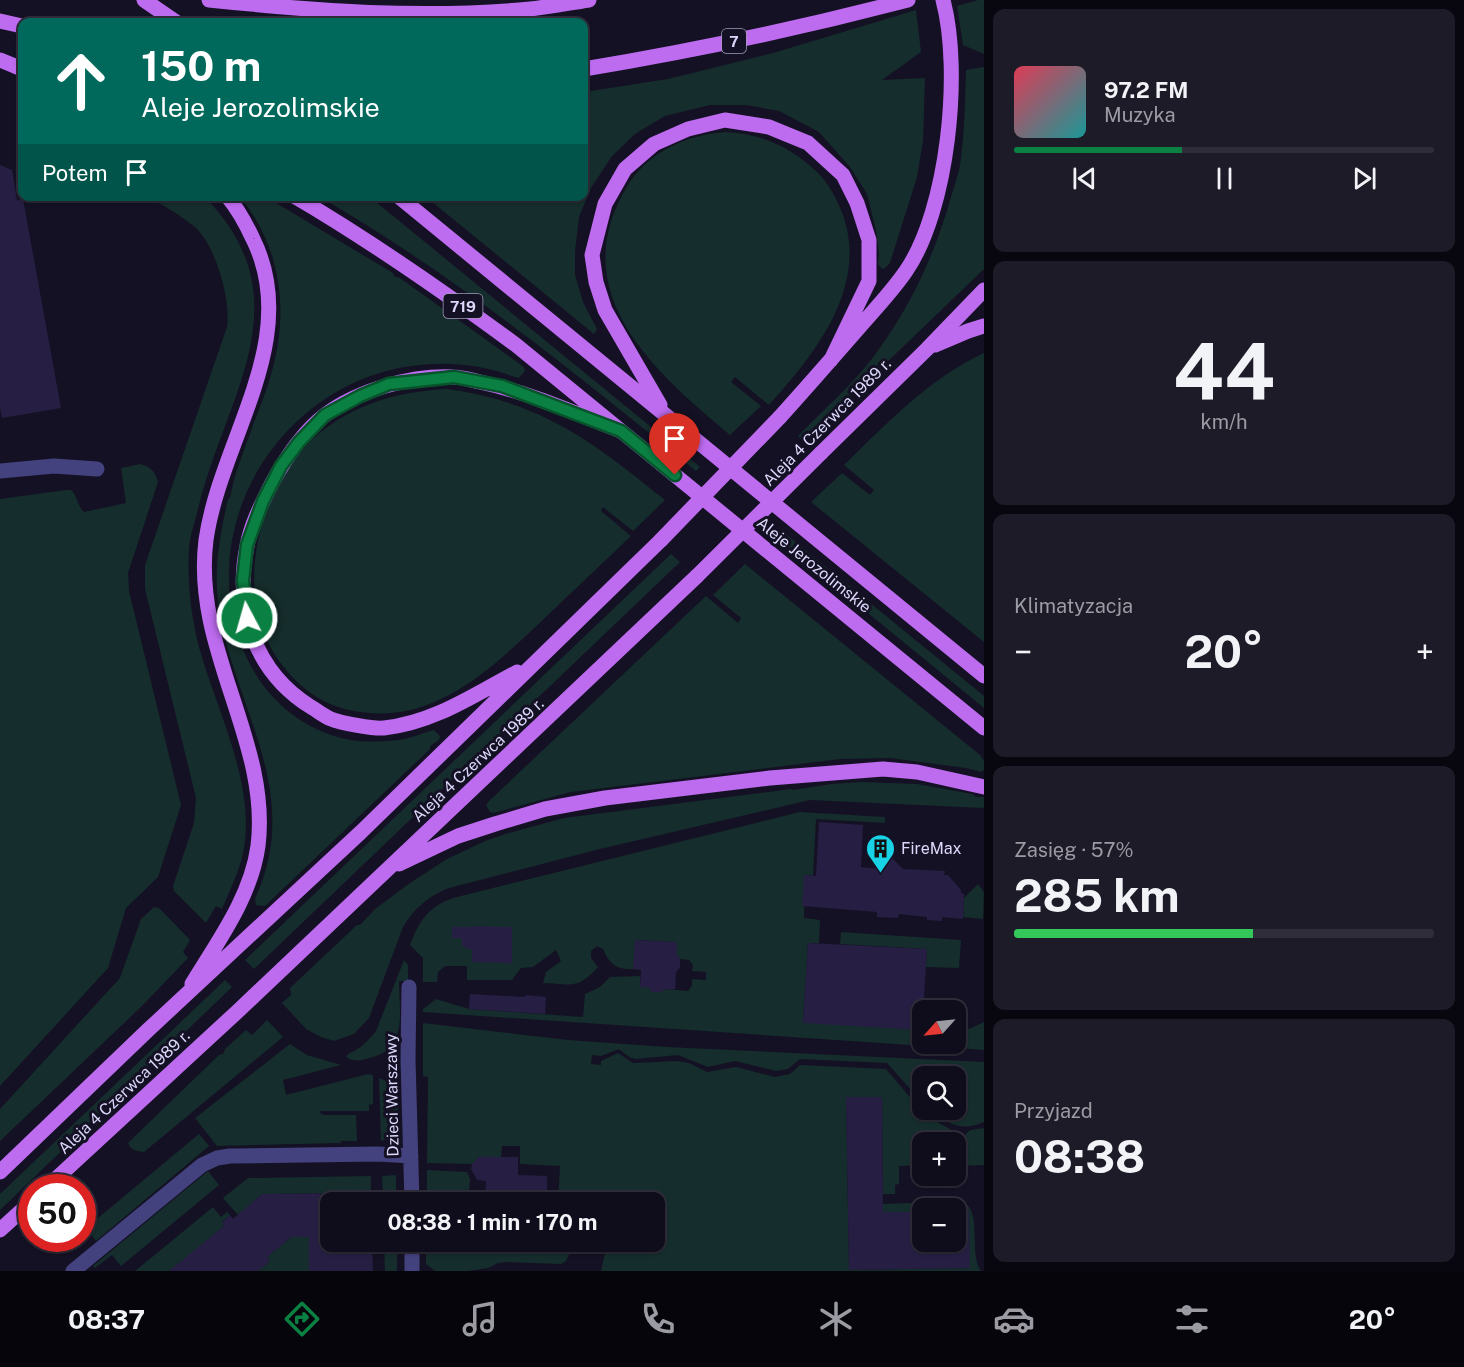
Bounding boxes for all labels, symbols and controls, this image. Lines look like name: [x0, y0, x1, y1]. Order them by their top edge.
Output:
road number: 7: [722, 29, 746, 53]
text: 150 m: [141, 41, 261, 90]
icon: ahead: [42, 42, 120, 120]
text: 97.2 FM: [1104, 77, 1188, 103]
text: Aleje Jerozolimskie: [141, 91, 380, 123]
text: Muzyka: [1104, 103, 1176, 127]
icon: arrive: [120, 156, 153, 189]
text: Potem: [42, 160, 108, 186]
icon: previous: [1068, 162, 1101, 195]
icon: pause: [1208, 162, 1241, 195]
icon: next: [1348, 162, 1381, 195]
road number: 719: [444, 294, 482, 318]
text: 44: [1173, 325, 1275, 417]
street label: Aleja 4 Czerwca 1989 r.: [759, 354, 895, 490]
text: km/h: [1200, 410, 1248, 434]
pin: [649, 413, 700, 475]
icon: arrive: [658, 422, 691, 455]
street label: Aleje Jerozolimskie: [753, 513, 875, 617]
position arrow: [215, 586, 279, 650]
text: Klimatyzacja: [1014, 594, 1133, 618]
text: 20°: [1185, 625, 1263, 678]
text: −: [1014, 633, 1032, 671]
text: +: [1416, 633, 1434, 671]
street label: Aleja 4 Czerwca 1989 r.: [408, 694, 548, 826]
building icon: FireMax: [864, 832, 896, 874]
text: Zasięg · 57%: [1014, 838, 1134, 862]
place label: FireMax: [901, 839, 961, 858]
text: 285 km: [1014, 869, 1180, 922]
north arrow: [912, 1000, 966, 1054]
map controls: [912, 1000, 966, 1252]
street label: Aleja 4 Czerwca 1989 r.: [54, 1026, 194, 1158]
street label: Dzieci Warszawy: [381, 1033, 403, 1157]
button: search: [912, 1066, 966, 1120]
text: Przyjazd: [1014, 1099, 1093, 1123]
text: 08:38: [1014, 1130, 1145, 1183]
button: +: [912, 1132, 966, 1186]
speed limit sign: 50: [18, 1174, 96, 1252]
button: −: [912, 1198, 966, 1252]
text: 08:38 · 1 min · 170 m: [387, 1209, 598, 1235]
icon: directions: [281, 1298, 323, 1340]
icon: music: [459, 1298, 501, 1340]
icon: phone: [637, 1298, 679, 1340]
icon: climate: [815, 1298, 857, 1340]
icon: car: [993, 1298, 1035, 1340]
icon: filters: [1171, 1298, 1213, 1340]
text: 08:37: [68, 1303, 145, 1335]
text: 20°: [1349, 1303, 1396, 1335]

